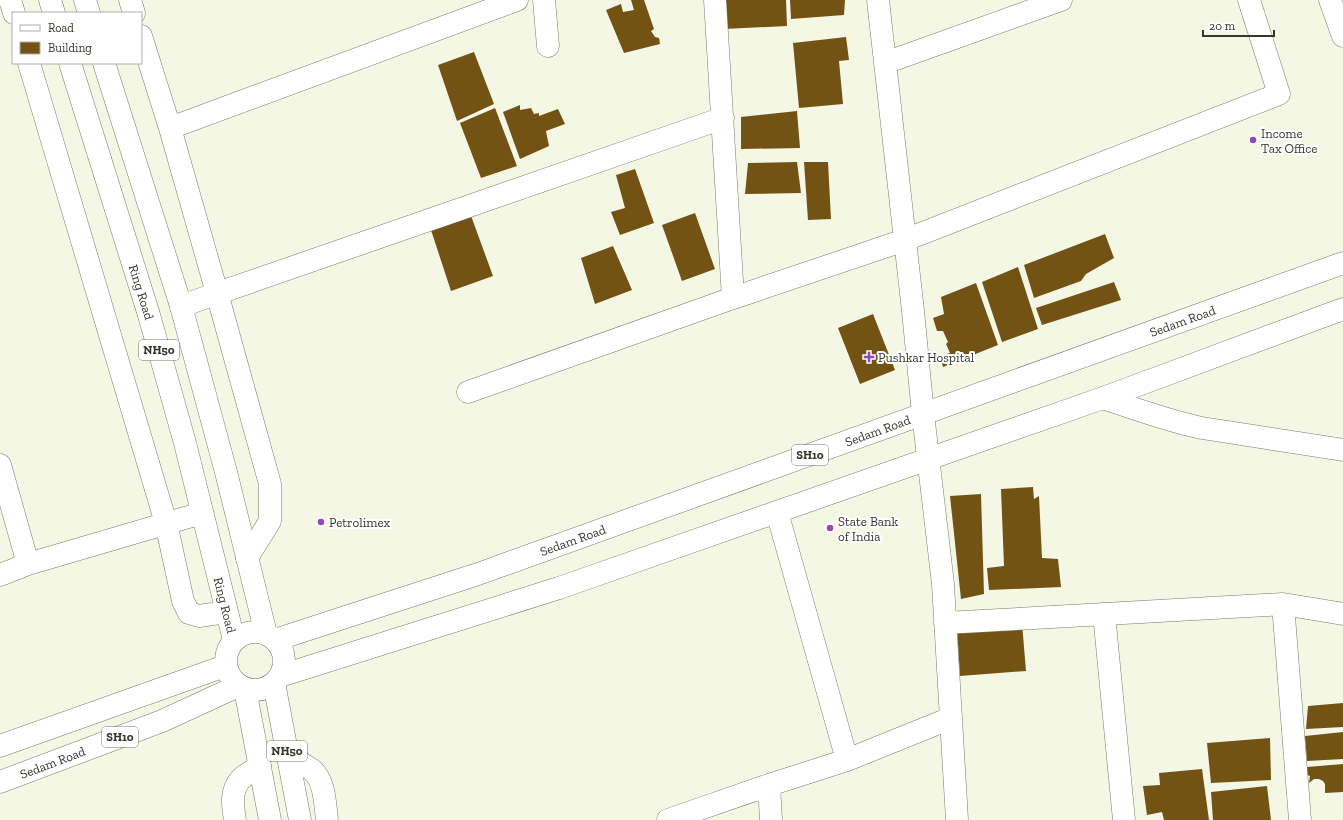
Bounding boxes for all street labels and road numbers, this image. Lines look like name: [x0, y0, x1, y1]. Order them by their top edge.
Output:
street label: Ring Road: [126, 262, 157, 321]
street label: Sedam Road: [1148, 302, 1217, 339]
road number: NH50: [139, 340, 179, 360]
street label: Sedam Road: [843, 412, 912, 449]
road number: SH10: [792, 445, 828, 465]
street label: Sedam Road: [538, 521, 607, 559]
street label: Ring Road: [211, 575, 239, 635]
road number: SH10: [102, 727, 138, 747]
road number: NH50: [267, 741, 307, 761]
street label: Sedam Road: [18, 743, 87, 781]

